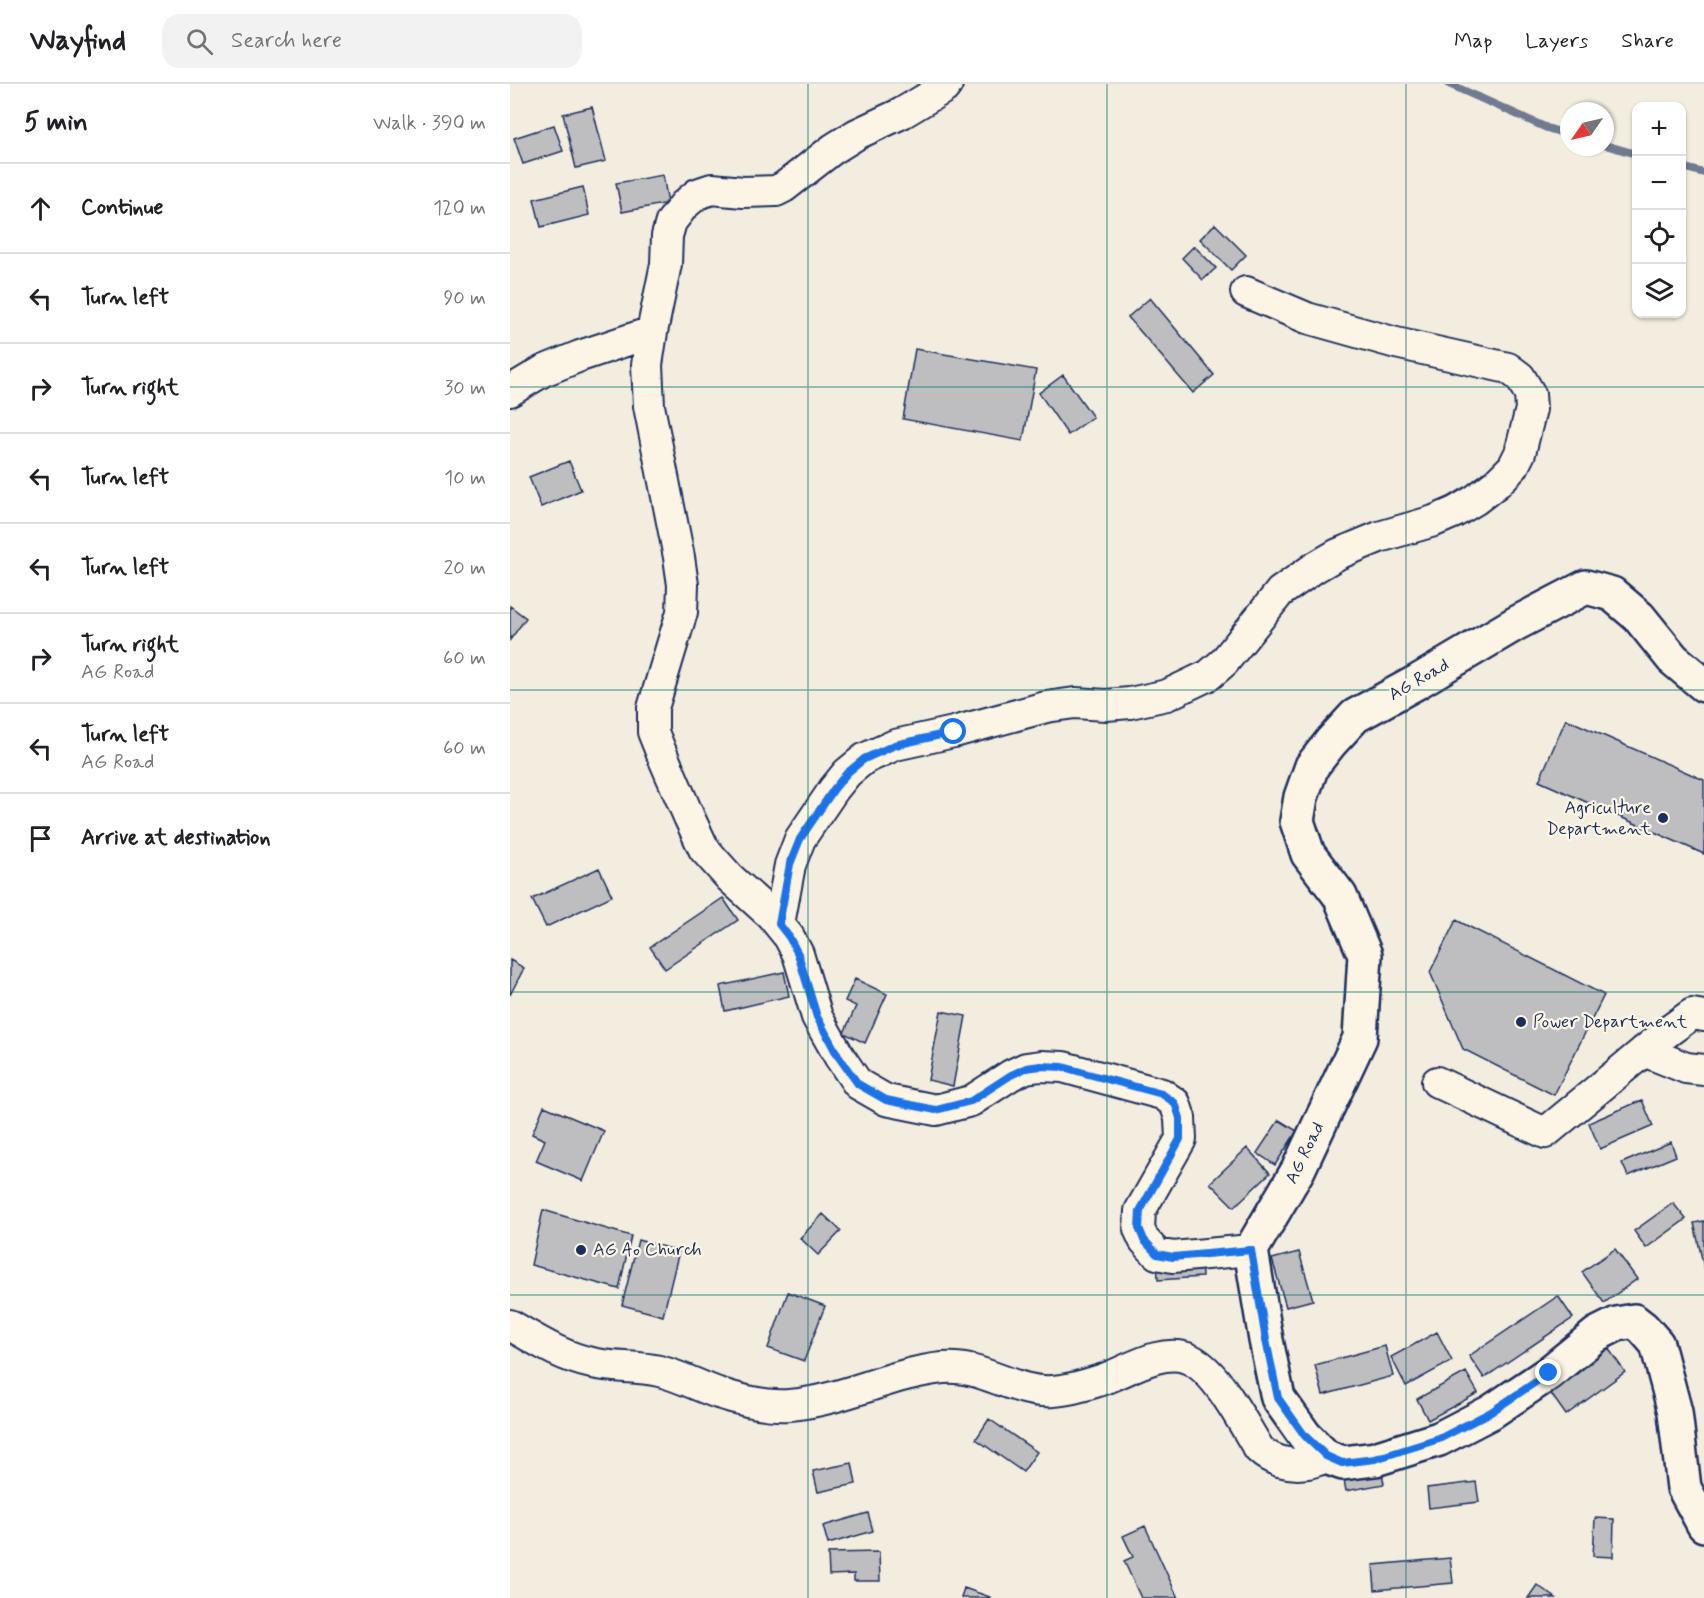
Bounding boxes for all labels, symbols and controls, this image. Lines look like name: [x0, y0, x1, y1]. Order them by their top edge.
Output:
search box: [162, 14, 582, 68]
text: Wayfind: [30, 23, 126, 60]
icon: search: [183, 25, 216, 58]
text: Search here: [231, 27, 342, 55]
text: Map: [1454, 27, 1492, 55]
text: Layers: [1525, 27, 1588, 55]
text: Share: [1621, 27, 1674, 55]
north arrow: [1560, 102, 1614, 156]
map controls: [1632, 102, 1686, 318]
button: +: [1632, 102, 1686, 156]
text: 5 min: [24, 106, 88, 140]
text: Walk · 390 m: [373, 110, 486, 137]
button: −: [1632, 156, 1686, 210]
icon: ahead: [24, 192, 57, 225]
text: Continue: [81, 194, 163, 222]
text: 120 m: [433, 195, 486, 222]
button: locate: [1632, 210, 1686, 264]
button: layers: [1632, 264, 1686, 318]
icon: left: [24, 282, 57, 315]
text: Turn left: [81, 284, 169, 312]
text: 90 m: [443, 285, 486, 312]
icon: right: [24, 372, 57, 405]
text: Turn right: [81, 374, 179, 402]
text: 30 m: [444, 375, 486, 402]
icon: left: [24, 462, 57, 495]
text: Turn left: [81, 464, 169, 492]
text: 10 m: [444, 465, 486, 492]
icon: left: [24, 552, 57, 585]
text: Turn left: [81, 554, 169, 582]
text: 20 m: [443, 555, 486, 582]
text: Turn right: [81, 631, 179, 659]
icon: right: [24, 642, 57, 675]
text: 60 m: [443, 645, 486, 672]
street label: AG Road: [1384, 653, 1454, 707]
text: AG Road: [81, 659, 154, 686]
route start: [940, 718, 966, 744]
text: Turn left: [81, 721, 169, 749]
icon: left: [24, 732, 57, 765]
text: 60 m: [443, 735, 486, 762]
text: AG Road: [81, 749, 154, 776]
place label: Agriculture Department: [1546, 796, 1651, 841]
marker: Agriculture Department: [1656, 811, 1670, 825]
icon: arrive: [24, 822, 57, 855]
text: Arrive at destination: [81, 824, 271, 852]
place label: Power Department: [1533, 1010, 1688, 1034]
marker: Power Department: [1514, 1015, 1528, 1029]
street label: AG Road: [1280, 1118, 1330, 1188]
place label: AG Ao Church: [593, 1238, 702, 1262]
marker: AG Ao Church: [574, 1243, 588, 1257]
route end: [1535, 1359, 1561, 1385]

